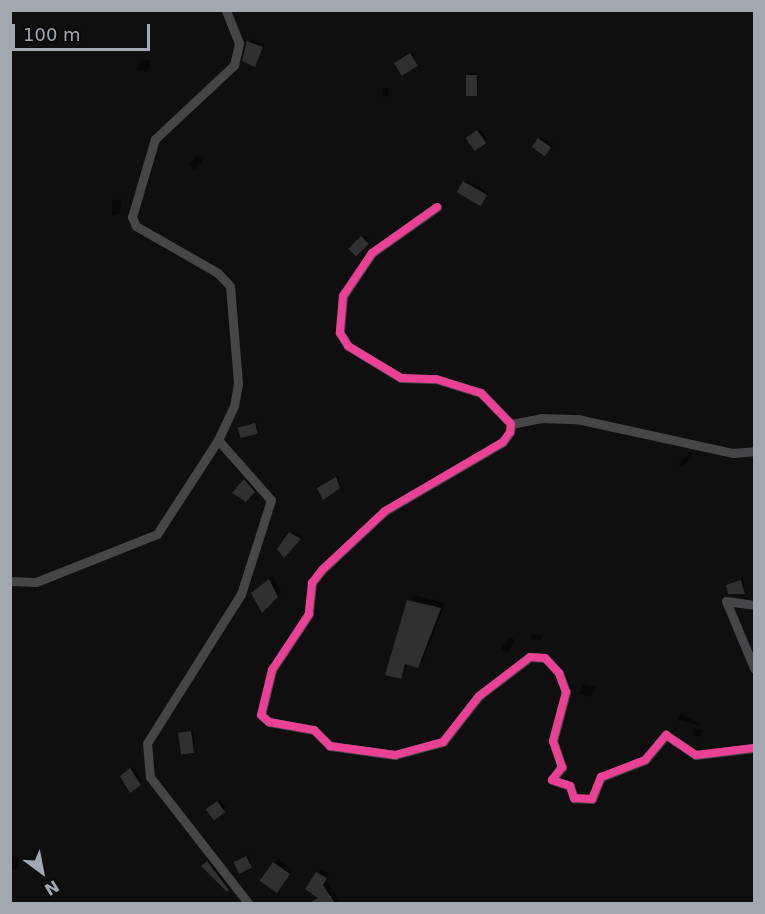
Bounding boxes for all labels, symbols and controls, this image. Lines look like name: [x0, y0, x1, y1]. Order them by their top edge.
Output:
scale bar: [15, 12, 153, 50]
text: 100 m: [23, 24, 81, 45]
north arrow: [12, 842, 72, 902]
text: N: [41, 876, 63, 899]

